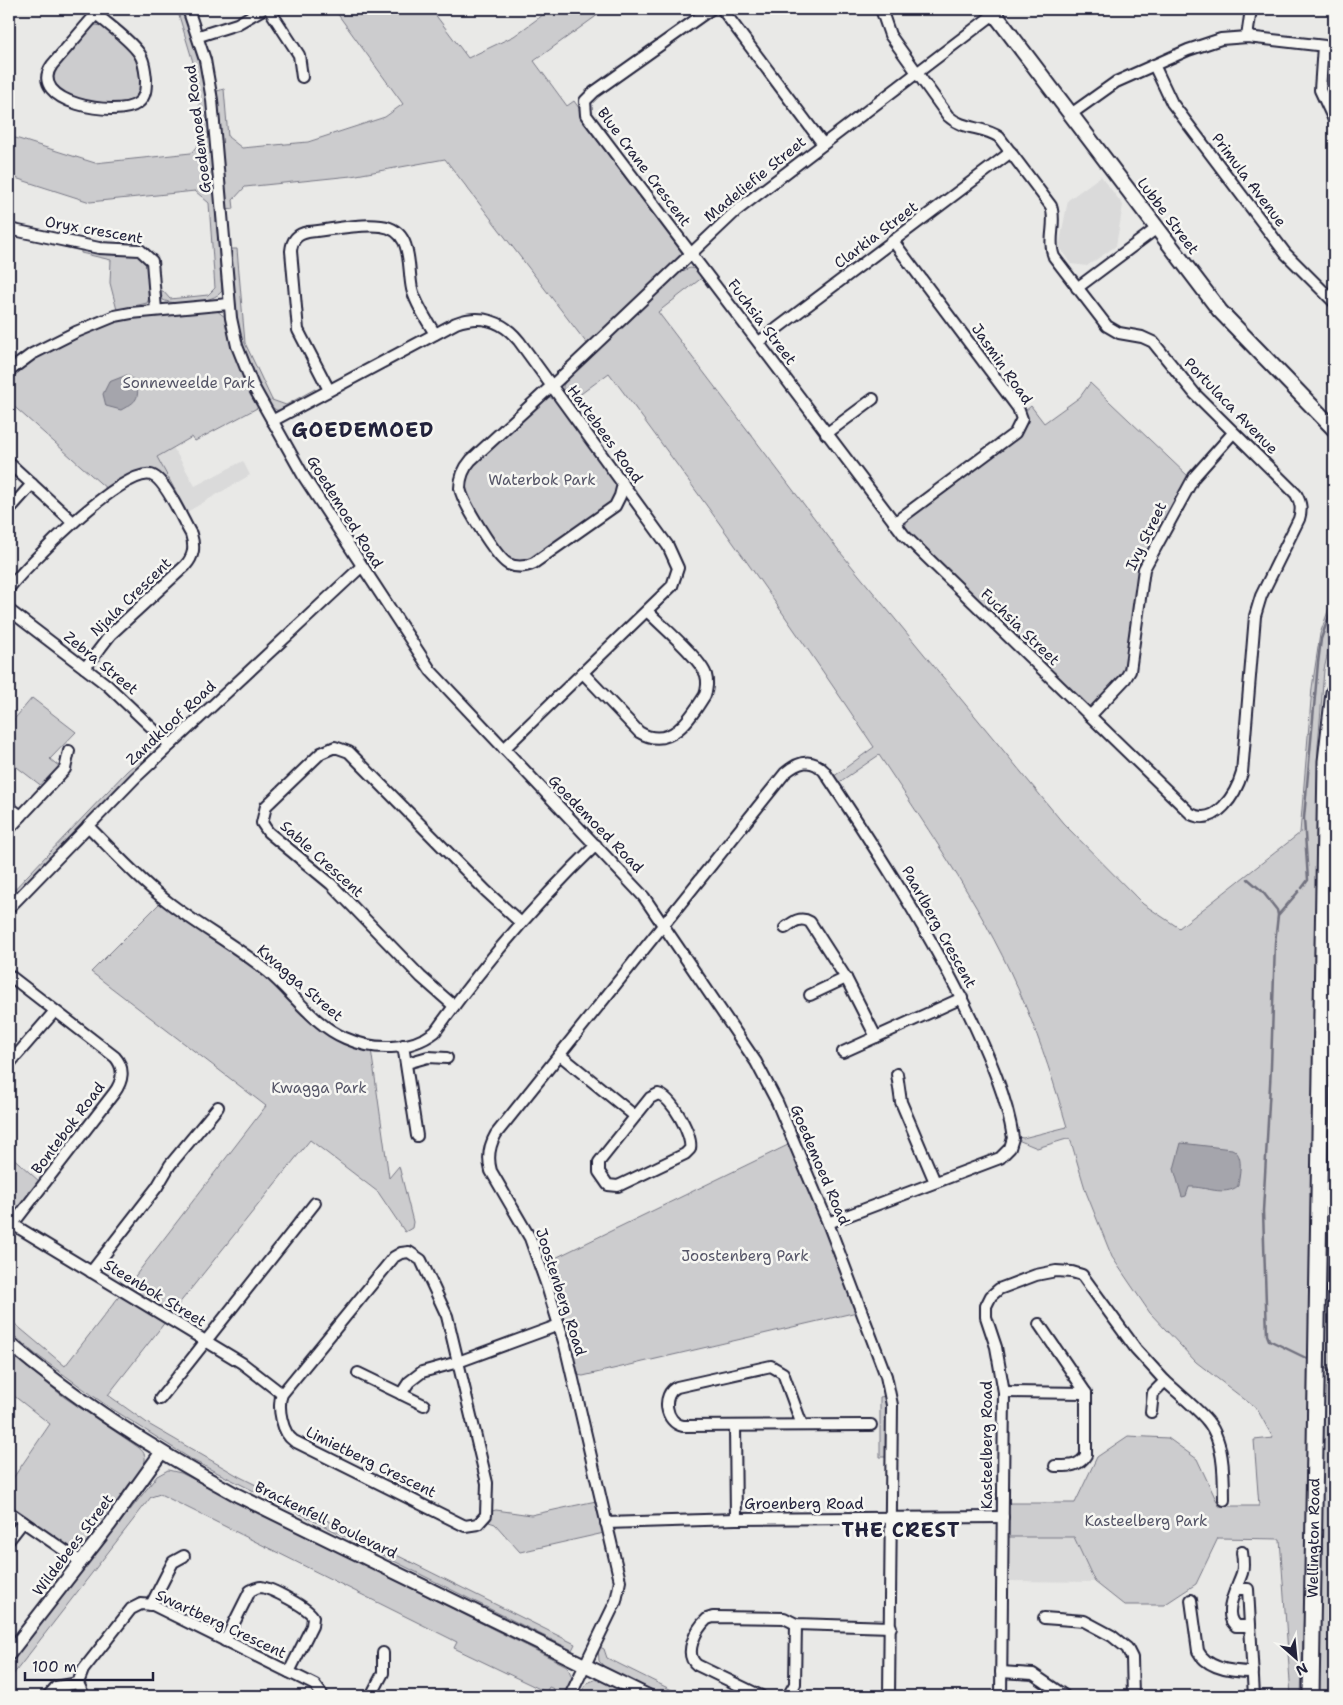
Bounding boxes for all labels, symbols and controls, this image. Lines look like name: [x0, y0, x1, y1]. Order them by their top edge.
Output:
street label: Goedemoed Road: [180, 63, 216, 194]
street label: Blue Crane Crescent: [593, 103, 695, 231]
street label: Primula Avenue: [1207, 129, 1291, 231]
street label: Madeliefie Street: [700, 132, 810, 226]
street label: Lubbe Street: [1132, 173, 1204, 259]
street label: Clarkia Street: [830, 197, 922, 273]
street label: Oryx crescent: [43, 212, 145, 248]
street label: Fuchsia Street: [723, 275, 801, 369]
street label: Jasmin Road: [967, 320, 1037, 409]
street label: Portulaca Avenue: [1180, 353, 1282, 459]
park label: Sonneweelde Park: [123, 373, 255, 393]
street label: Hartebees Road: [563, 381, 648, 487]
district label: GOEDEMOED: [292, 417, 434, 443]
street label: Goedemoed Road: [302, 452, 388, 572]
park label: Waterbok Park: [488, 470, 596, 490]
street label: Ivy Street: [1121, 499, 1171, 573]
street label: Njala Crescent: [86, 553, 176, 641]
street label: Fuchsia Street: [976, 584, 1064, 670]
street label: Zebra Street: [60, 627, 142, 699]
street label: Zandkloof Road: [122, 676, 220, 770]
street label: Goedemoed Road: [544, 771, 648, 878]
street label: Sable Crescent: [276, 816, 368, 902]
street label: Paarlberg Crescent: [897, 862, 981, 992]
street label: Kwagga Street: [253, 940, 347, 1026]
street label: Bontebok Road: [27, 1077, 110, 1178]
park label: Kwagga Park: [271, 1078, 367, 1098]
street label: Goedemoed Road: [786, 1102, 855, 1229]
street label: Joostenberg Road: [531, 1226, 591, 1359]
park label: Joostenberg Park: [681, 1246, 809, 1266]
street label: Steenbok Street: [100, 1255, 210, 1331]
street label: Kasteelberg Road: [977, 1380, 997, 1509]
street label: Limietberg Crescent: [302, 1422, 440, 1502]
street label: Brackenfell Boulevard: [251, 1477, 401, 1563]
street label: Wellington Road: [1303, 1477, 1325, 1598]
street label: Wildebees Street: [28, 1490, 118, 1600]
street label: Groenberg Road: [744, 1494, 864, 1514]
park label: Kasteelberg Park: [1084, 1511, 1208, 1531]
district label: THE CREST: [842, 1517, 960, 1543]
street label: Swartberg Crescent: [152, 1585, 290, 1663]
north arrow: [1270, 1632, 1320, 1682]
scale bar: [25, 1650, 152, 1682]
text: 100 m: [32, 1657, 77, 1677]
text: N: [1293, 1659, 1311, 1680]

